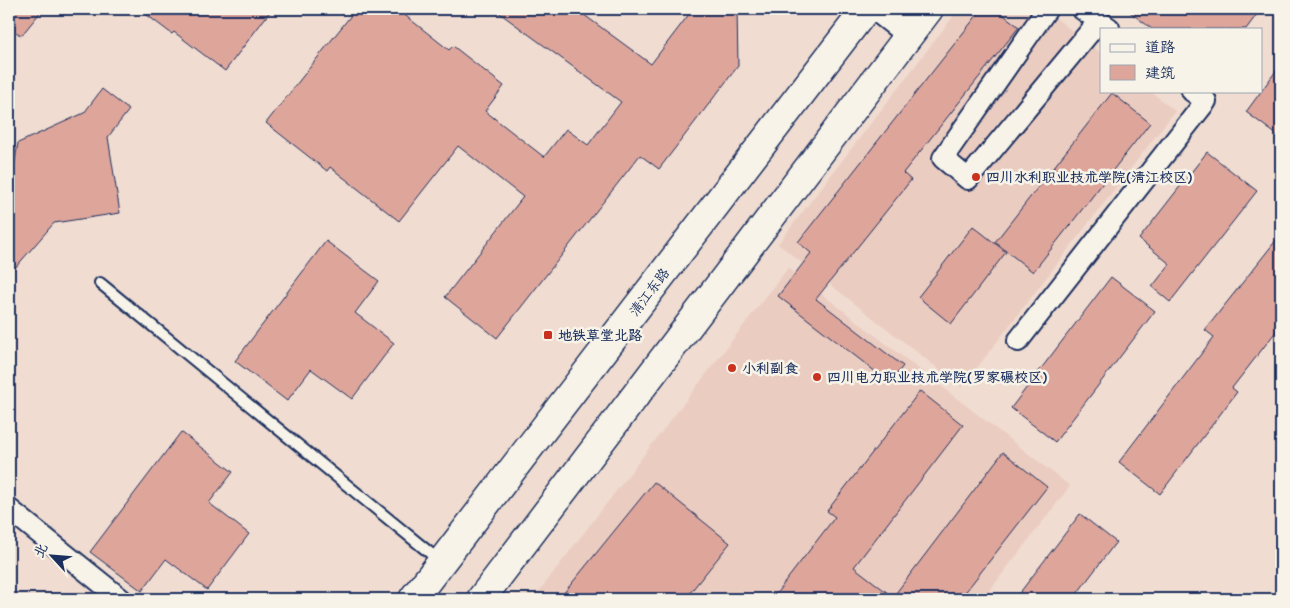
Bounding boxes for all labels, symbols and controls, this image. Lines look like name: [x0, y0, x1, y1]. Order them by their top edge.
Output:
legend: [1100, 28, 1262, 92]
text: 道路: [1145, 36, 1175, 56]
text: 建筑: [1145, 62, 1175, 82]
place label: 四川水利职业技术学院(清江校区): [986, 167, 1193, 186]
marker: 四川水利职业技术学院(清江校区): [970, 171, 982, 183]
street label: 清江东路: [624, 264, 673, 320]
place label: 地铁草堂北路: [558, 325, 642, 344]
marker: 地铁草堂北路: [542, 329, 554, 341]
place label: 小利副食: [742, 358, 798, 377]
marker: 小利副食: [726, 362, 738, 374]
place label: 四川电力职业技术学院(罗家碾校区): [827, 367, 1048, 386]
marker: 四川电力职业技术学院(罗家碾校区): [811, 371, 823, 383]
north arrow: [28, 530, 78, 580]
text: 北: [28, 540, 51, 561]

